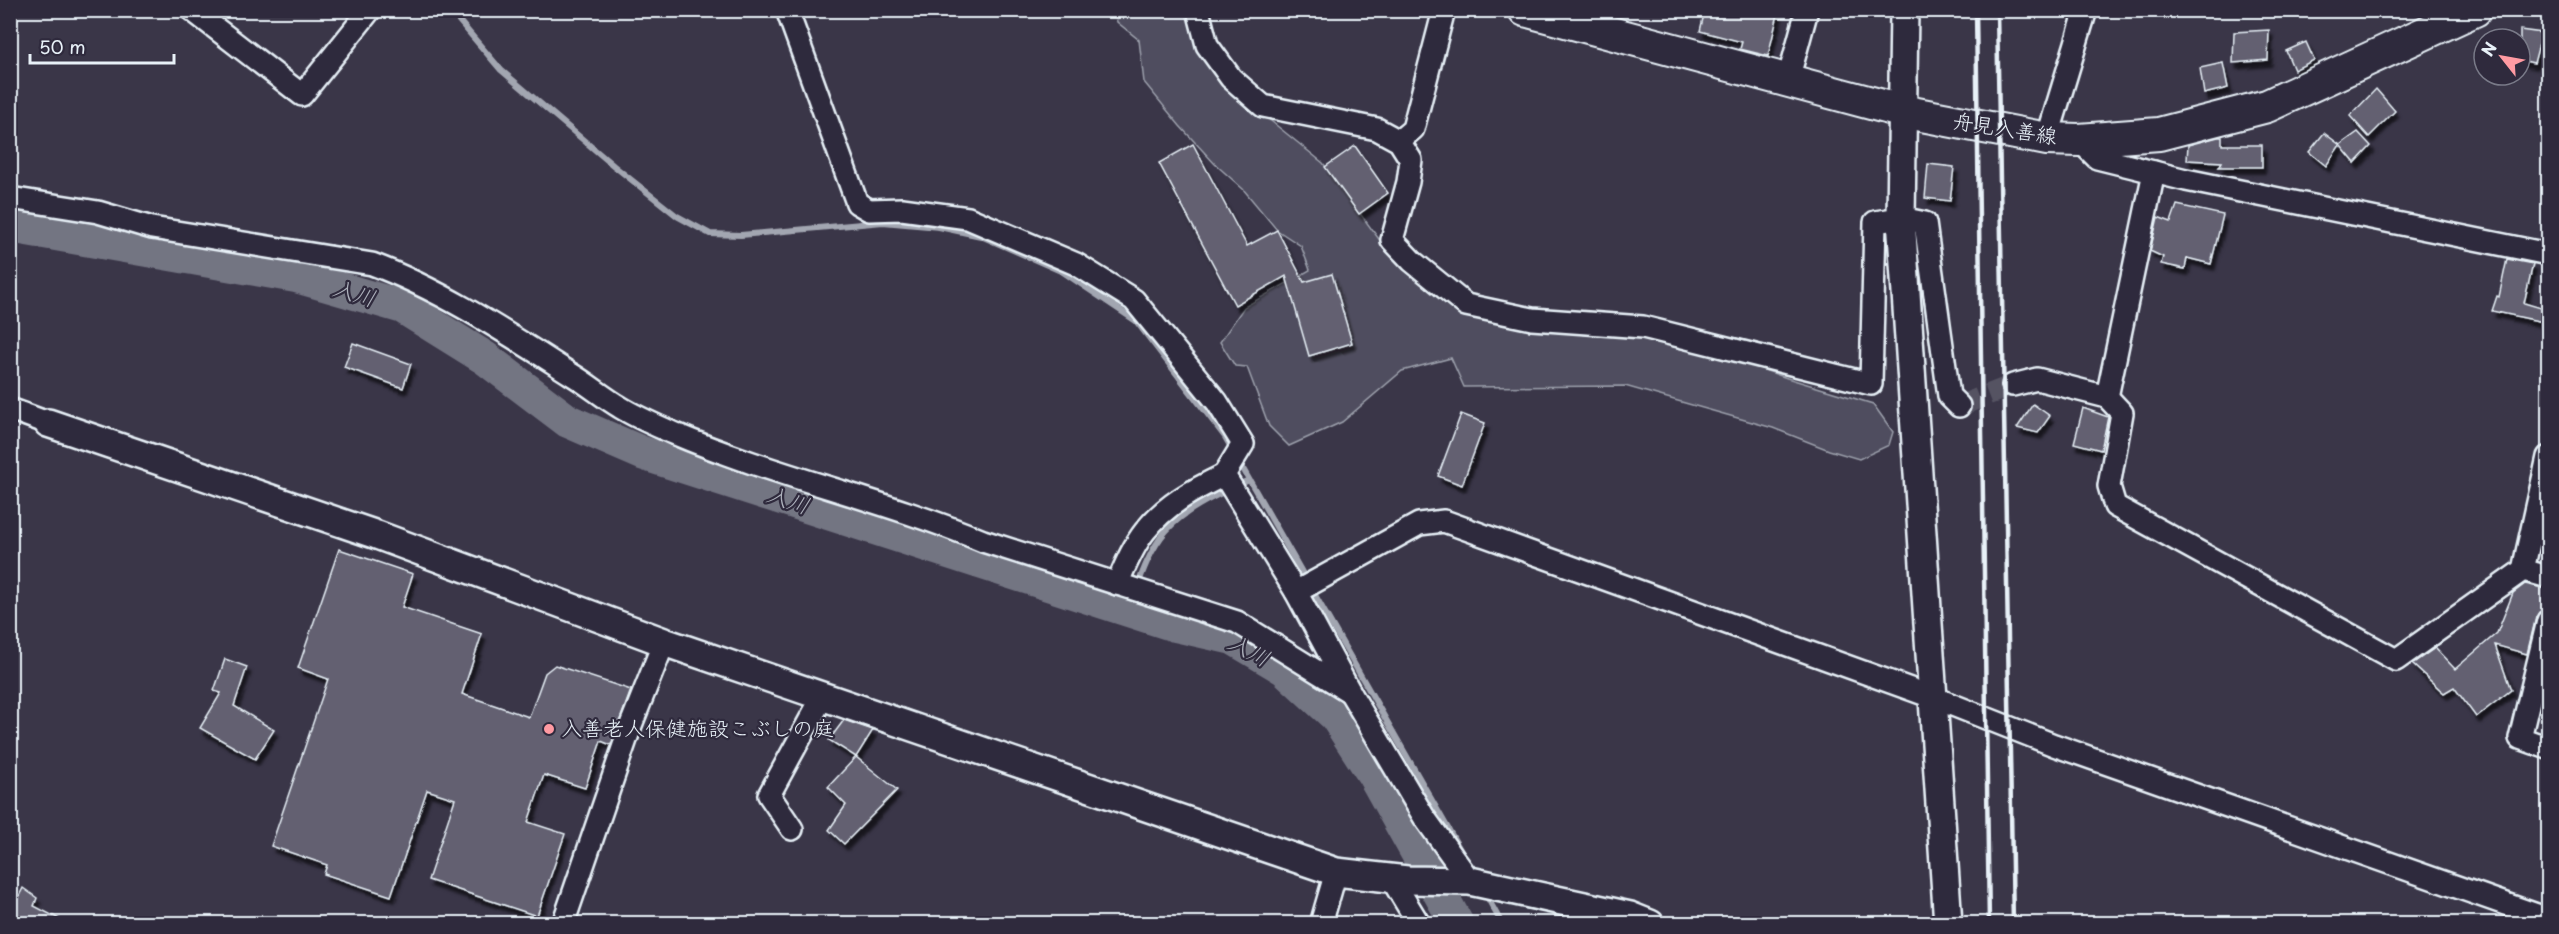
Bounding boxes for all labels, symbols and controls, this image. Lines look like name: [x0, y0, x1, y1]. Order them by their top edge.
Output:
scale bar: [30, 27, 174, 65]
north arrow: [2472, 27, 2532, 87]
text: 50 m: [39, 33, 86, 60]
text: N: [2475, 37, 2502, 60]
street label: 舟見入善線: [1951, 103, 2060, 151]
water label: 入川: [329, 270, 380, 313]
water label: 入川: [762, 476, 814, 521]
water label: 入川: [1223, 624, 1277, 673]
place label: 入善老人保健施設こぶしの庭: [561, 711, 834, 743]
marker: 入善老人保健施設こぶしの庭: [542, 722, 556, 736]

